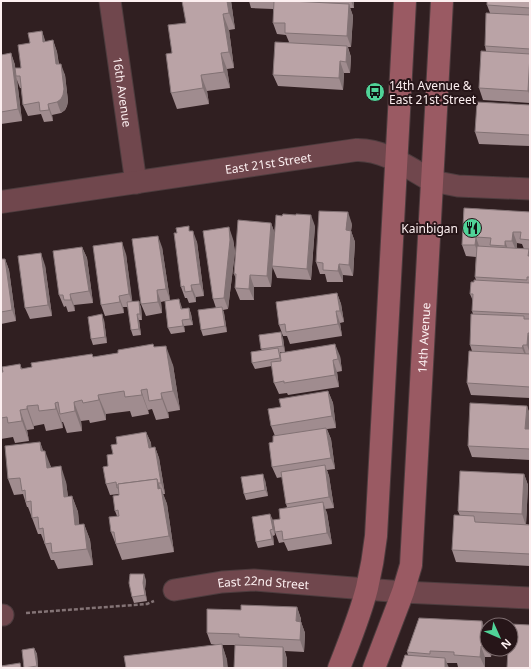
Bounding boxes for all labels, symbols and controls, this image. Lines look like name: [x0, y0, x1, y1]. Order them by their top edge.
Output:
street label: 16th Avenue: [110, 56, 136, 129]
place label: 14th Avenue & East 21st Street: [389, 77, 477, 108]
bus stop icon: 14th Avenue & East 21st Street: [364, 81, 386, 103]
street label: East 21st Street: [224, 148, 313, 178]
restaurant icon: Kainbigan: [461, 217, 483, 239]
place label: Kainbigan: [401, 220, 458, 237]
street label: 14th Avenue: [413, 302, 434, 374]
street label: East 22nd Street: [216, 571, 310, 593]
north arrow: [479, 617, 519, 657]
text: N: [498, 636, 515, 653]

